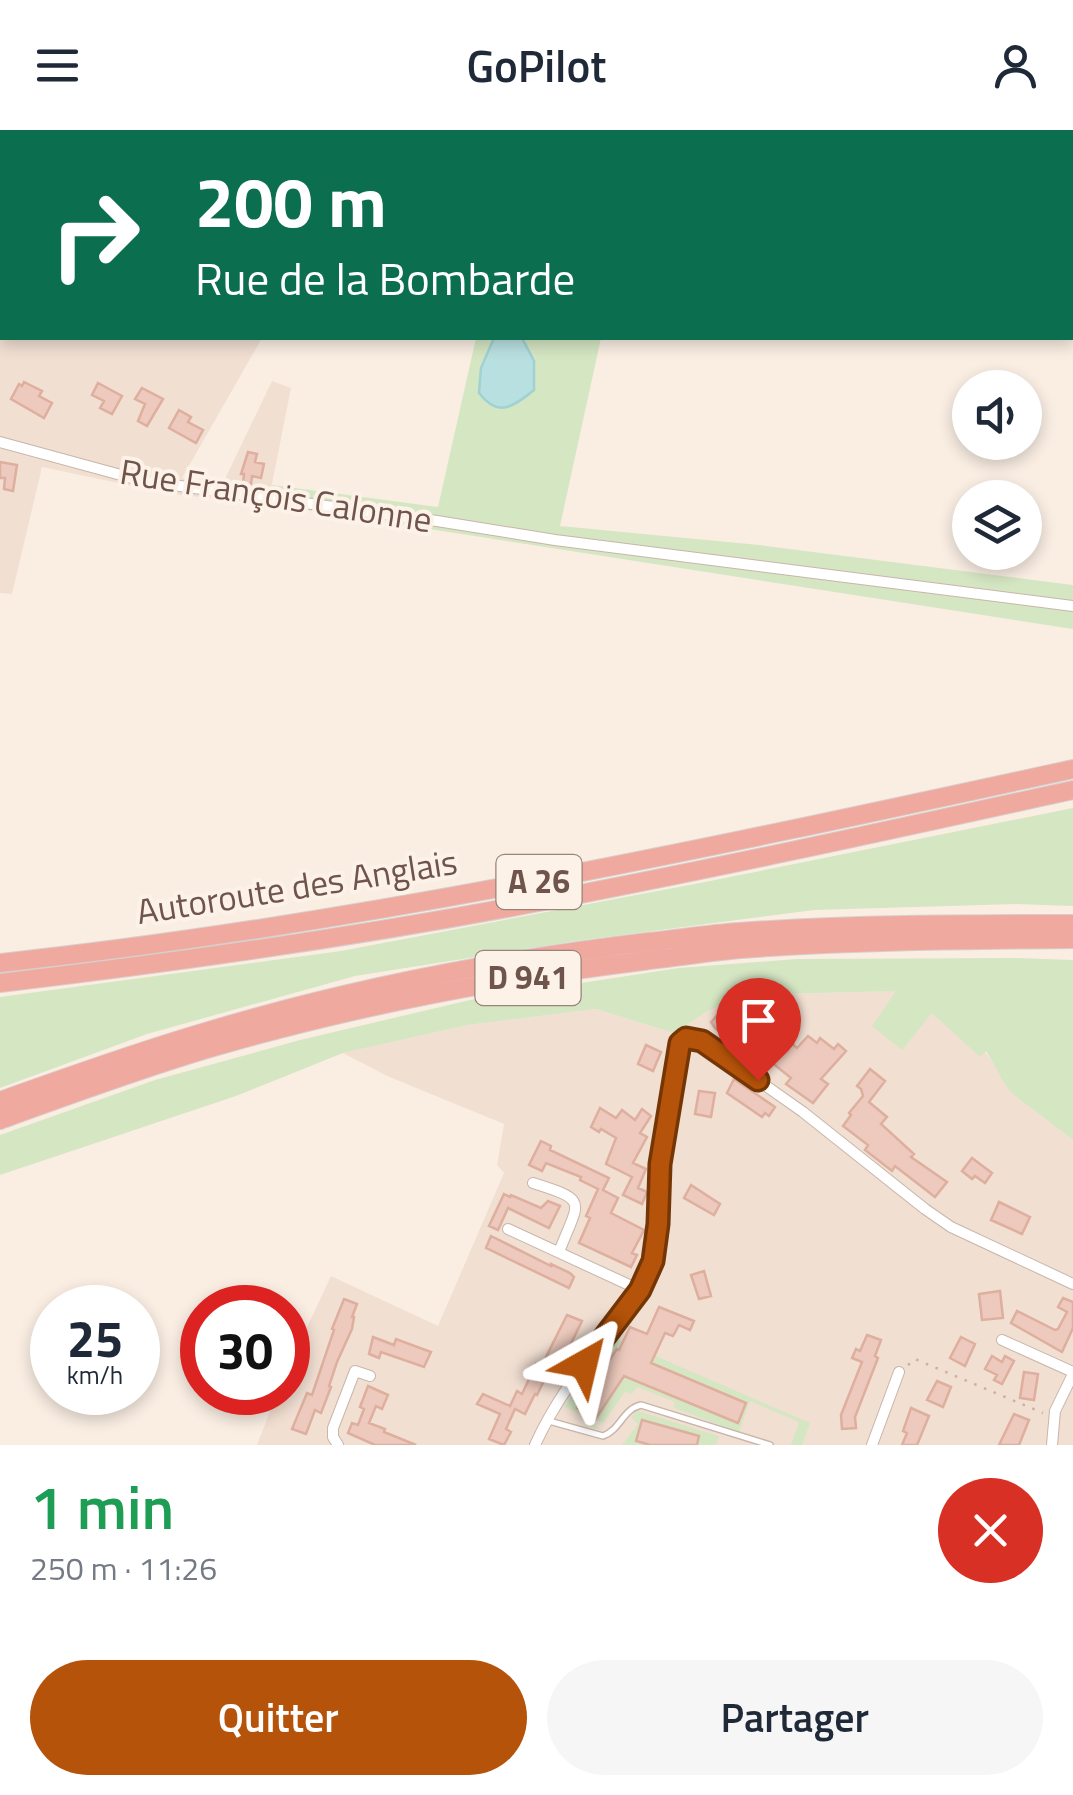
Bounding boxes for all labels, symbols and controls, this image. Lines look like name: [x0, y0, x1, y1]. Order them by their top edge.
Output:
text: GoPilot: [467, 31, 606, 99]
icon: menu: [30, 38, 85, 93]
icon: person: [988, 38, 1043, 93]
text: 200 m: [195, 148, 387, 254]
icon: right: [30, 170, 160, 300]
text: Rue de la Bombarde: [195, 244, 575, 312]
map controls: [952, 370, 1042, 570]
button: sound: [952, 370, 1042, 460]
street label: Rue François Calonne: [116, 444, 436, 546]
button: layers: [952, 480, 1042, 570]
street label: Autoroute des Anglais: [133, 834, 461, 938]
road number: A 26: [496, 855, 582, 909]
road number: D 941: [476, 951, 580, 1005]
pin: [716, 978, 801, 1081]
icon: arrive: [731, 993, 786, 1048]
speed limit sign: 30: [180, 1285, 310, 1415]
text: 25: [67, 1300, 123, 1376]
position arrow: [532, 1312, 636, 1416]
text: km/h: [67, 1356, 123, 1394]
text: 1 min: [30, 1461, 174, 1552]
button: close: [938, 1478, 1043, 1583]
text: 250 m · 11:26: [30, 1544, 217, 1592]
button: Quitter: [30, 1660, 527, 1775]
button: Partager: [547, 1660, 1043, 1775]

